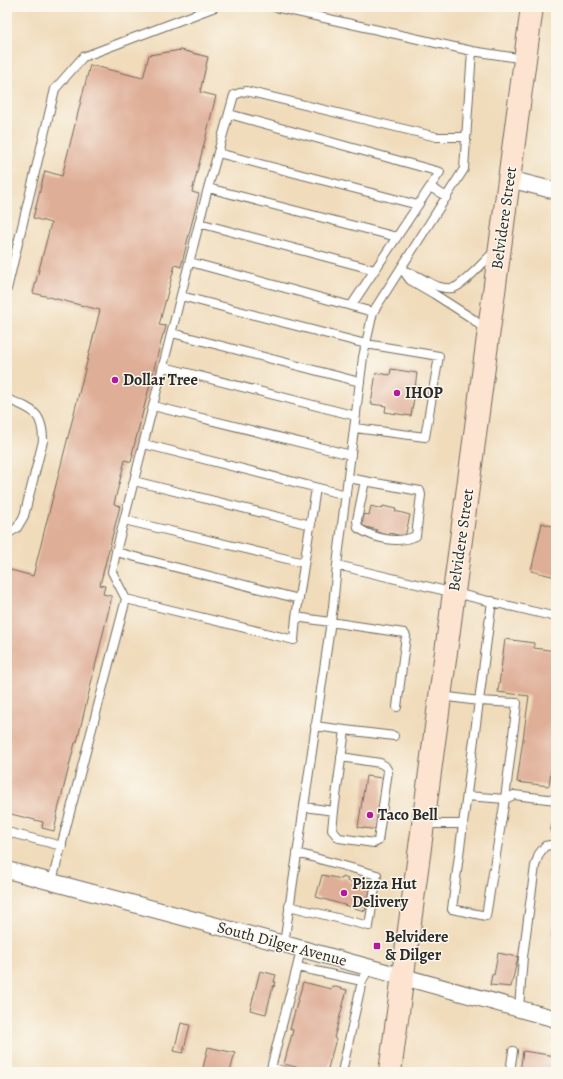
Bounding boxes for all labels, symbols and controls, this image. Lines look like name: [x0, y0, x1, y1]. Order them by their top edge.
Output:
street label: Belvidere Street: [486, 165, 522, 271]
place label: Dollar Tree: [123, 369, 198, 391]
marker: Dollar Tree: [110, 375, 120, 385]
place label: IHOP: [405, 382, 444, 404]
marker: IHOP: [392, 388, 402, 398]
street label: Belvidere Street: [443, 487, 479, 593]
place label: Taco Bell: [378, 804, 438, 826]
marker: Taco Bell: [365, 810, 375, 820]
place label: Pizza Hut Delivery: [352, 873, 418, 913]
marker: Pizza Hut Delivery: [339, 888, 349, 898]
street label: South Dilger Avenue: [215, 916, 349, 972]
place label: Belvidere & Dilger: [385, 926, 448, 966]
marker: Belvidere & Dilger: [372, 941, 382, 951]

